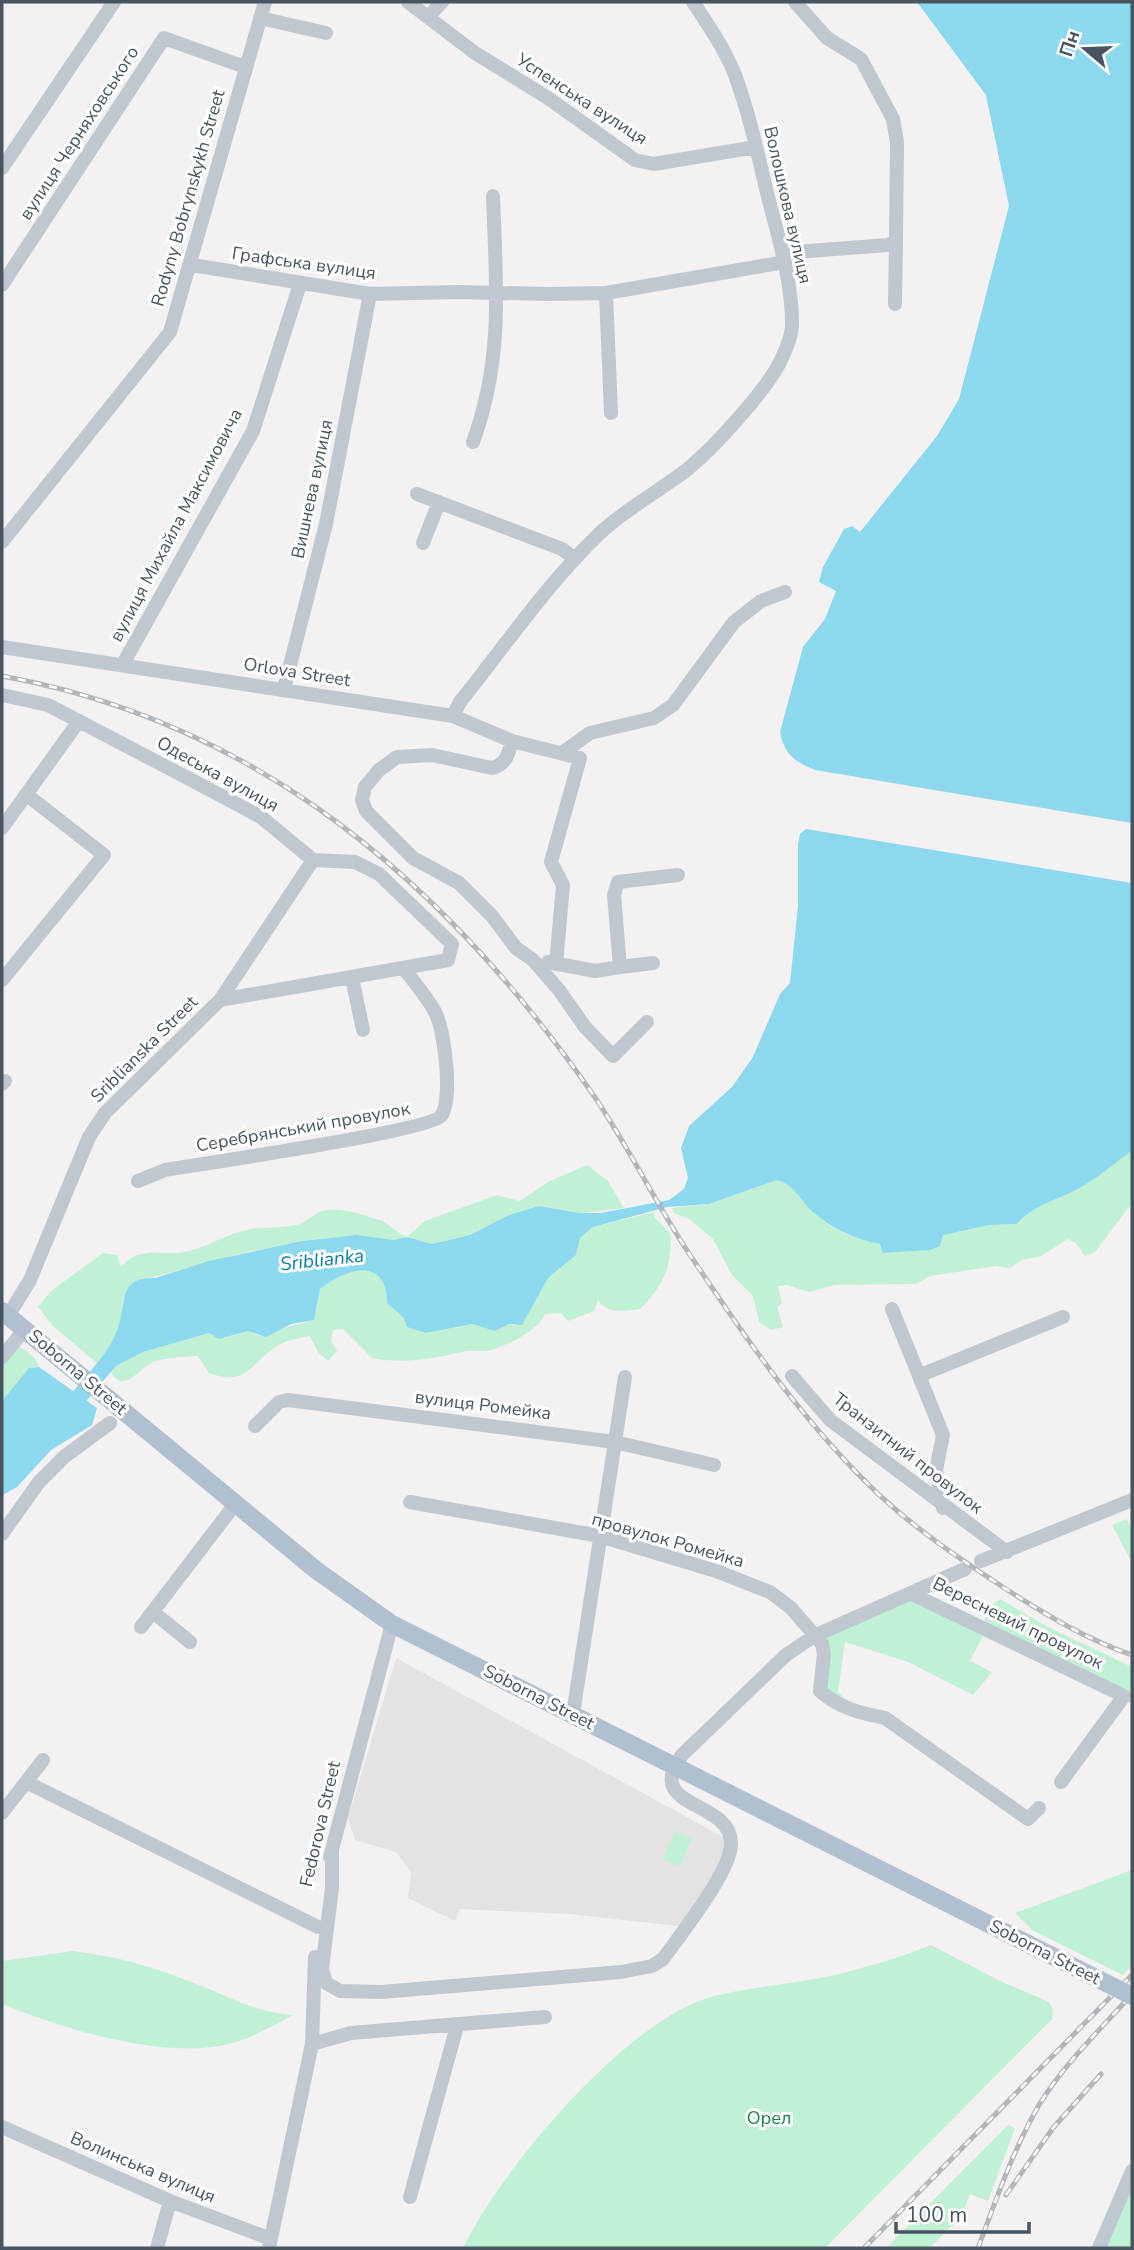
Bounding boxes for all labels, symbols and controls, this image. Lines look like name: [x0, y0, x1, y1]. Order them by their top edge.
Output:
north arrow: [1050, 14, 1120, 84]
text: Пн: [1053, 27, 1086, 60]
street label: вулиця Черняховського: [14, 41, 144, 225]
street label: Успенська вулиця: [511, 47, 652, 150]
street label: Rodyny Bobrynskykh Street: [146, 86, 231, 309]
street label: Волошкова вулиця: [758, 124, 818, 286]
street label: Графська вулиця: [231, 241, 377, 285]
street label: вулиця Михайла Максимовича: [104, 404, 248, 646]
street label: Вишнева вулиця: [286, 417, 338, 561]
street label: Orlova Street: [242, 652, 353, 692]
street label: Одеська вулиця: [153, 731, 283, 817]
street label: Sriblianska Street: [85, 990, 203, 1108]
street label: Серебрянський провулок: [194, 1096, 412, 1158]
water label: Sriblianka: [279, 1243, 365, 1277]
street label: Soborna Street: [24, 1324, 133, 1421]
street label: вулиця Ромейка: [413, 1385, 553, 1425]
street label: Транзитний провулок: [828, 1387, 988, 1519]
street label: провулок Ромейка: [589, 1507, 747, 1573]
street label: Вересневий провулок: [929, 1571, 1108, 1675]
street label: Soborna Street: [479, 1659, 599, 1736]
street label: Fedorova Street: [294, 1758, 346, 1889]
street label: Soborna Street: [985, 1914, 1105, 1991]
park label: Орел: [747, 2106, 791, 2130]
street label: Волинська вулиця: [67, 2126, 219, 2208]
scale bar: [896, 2190, 1029, 2234]
text: 100 m: [906, 2201, 967, 2229]

